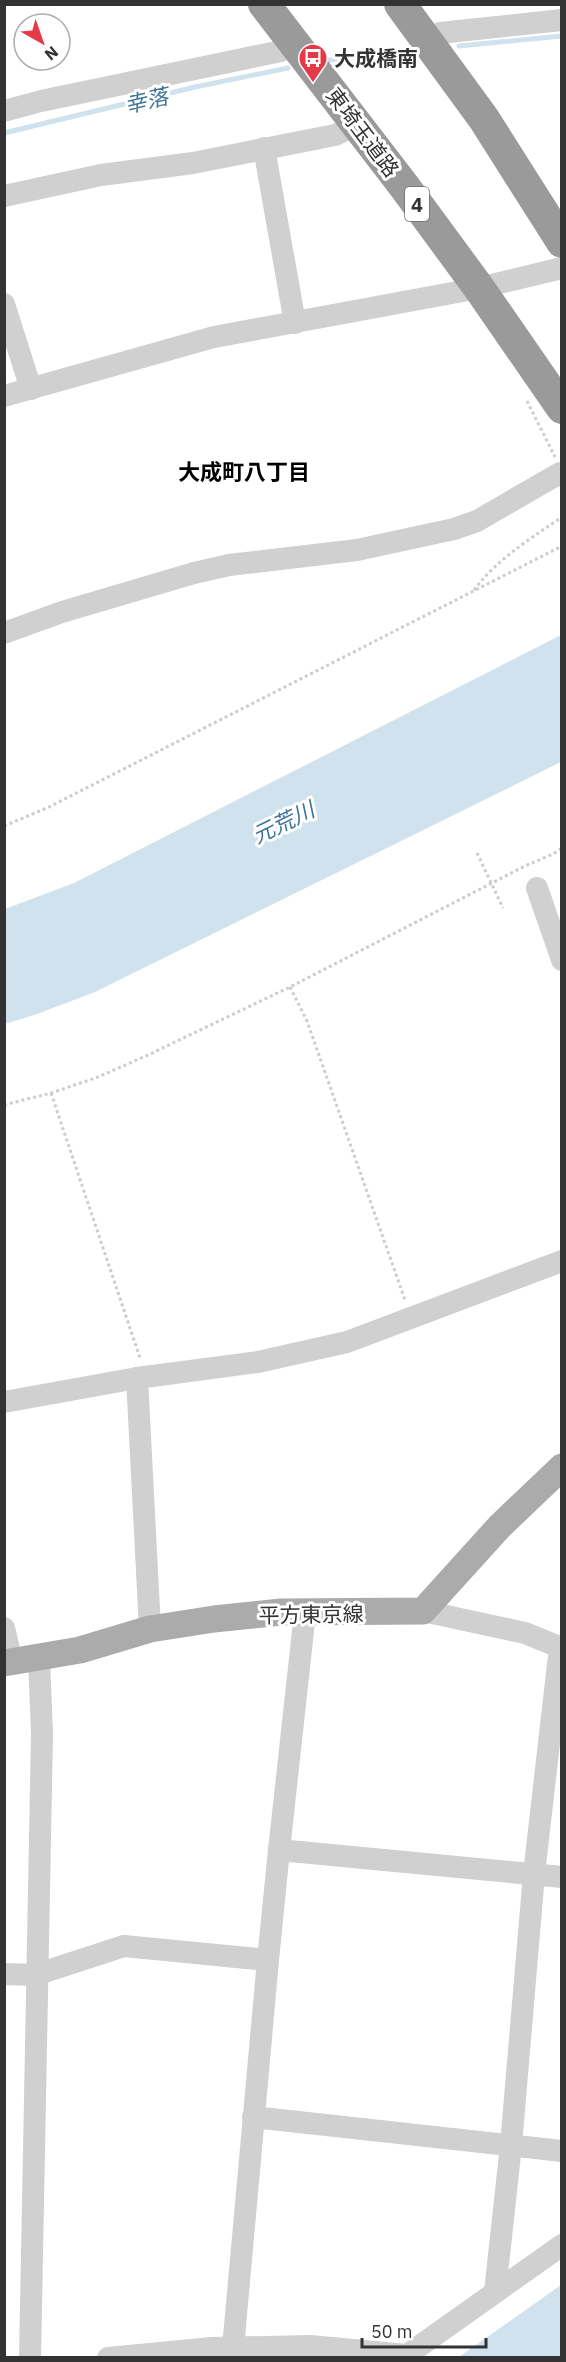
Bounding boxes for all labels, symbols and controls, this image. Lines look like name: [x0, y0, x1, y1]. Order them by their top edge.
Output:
north arrow: [12, 12, 72, 72]
text: N: [41, 42, 63, 65]
bus stop icon: 大成橋南: [297, 42, 329, 84]
place label: 大成橋南: [334, 44, 418, 72]
water label: 幸落: [121, 80, 174, 119]
street label: 東埼玉道路: [320, 82, 406, 182]
road number: 4: [405, 187, 429, 221]
district label: 大成町八丁目: [178, 457, 310, 486]
water label: 元荒川: [247, 794, 321, 850]
street label: 平方東京線: [258, 1599, 364, 1629]
scale bar: [362, 2311, 486, 2349]
text: 50 m: [371, 2320, 413, 2343]

